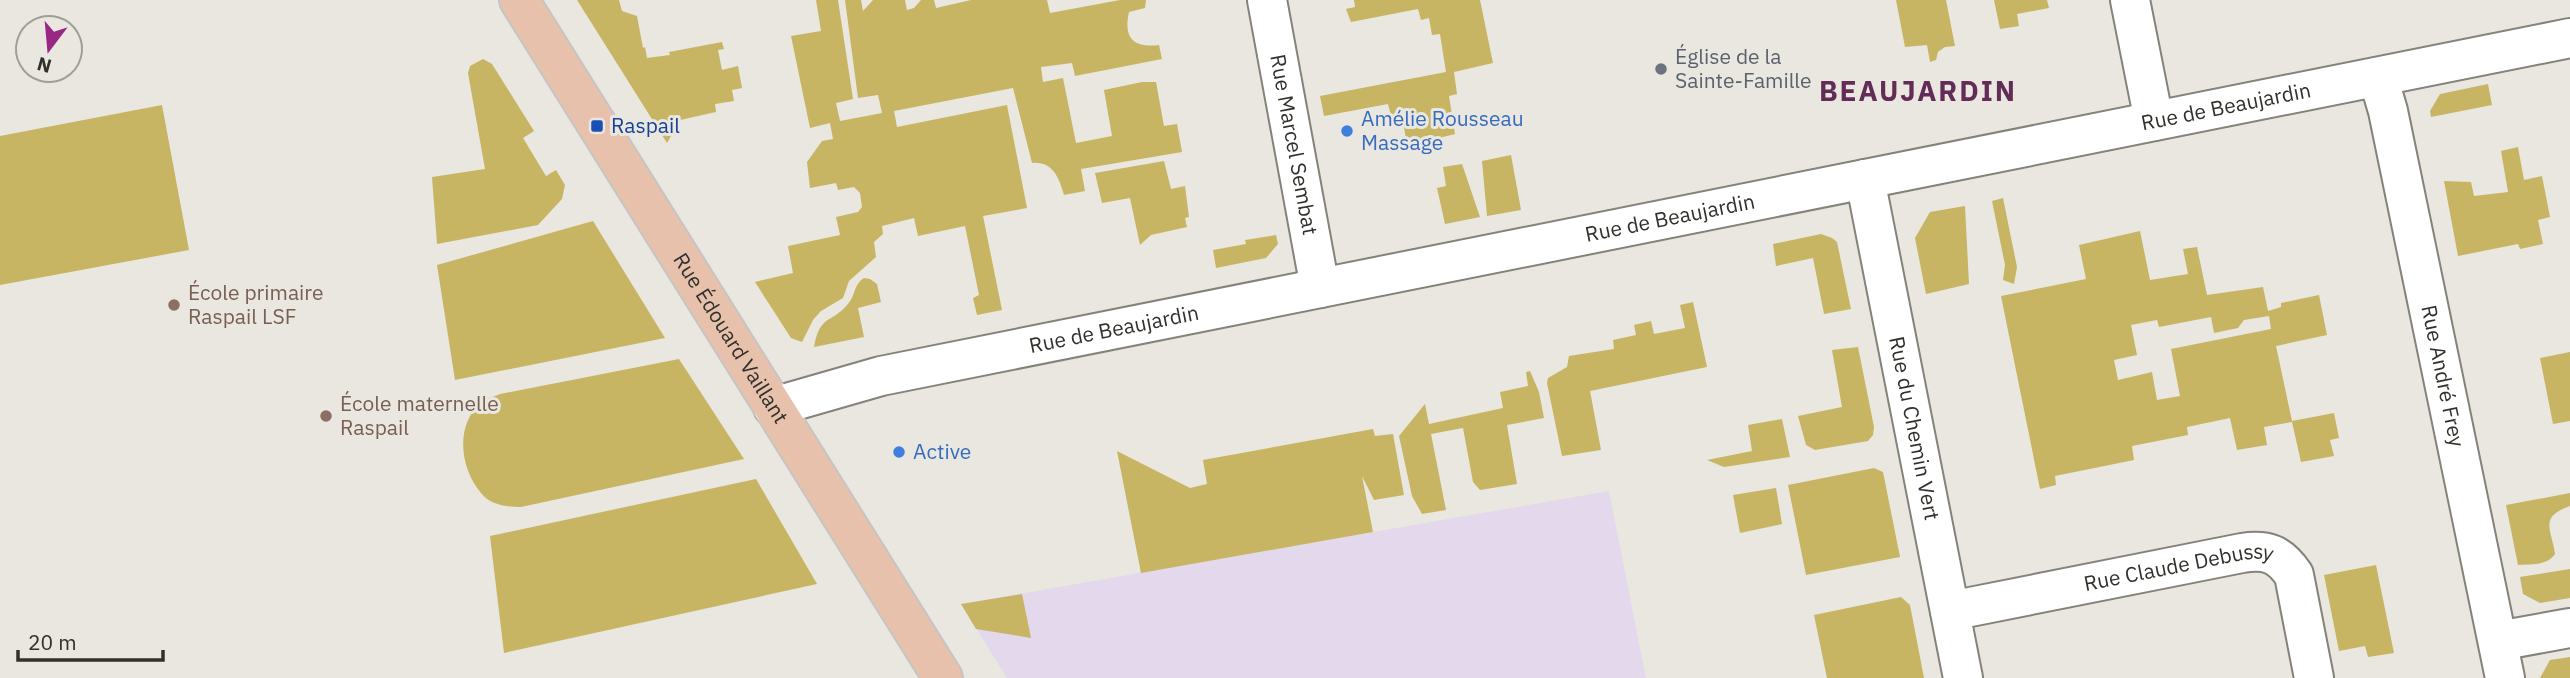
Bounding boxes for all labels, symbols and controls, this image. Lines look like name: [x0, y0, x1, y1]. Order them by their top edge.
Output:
north arrow: [14, 14, 84, 84]
place label: Église de la Sainte-Famille: [1675, 42, 1812, 94]
text: N: [34, 52, 54, 79]
street label: Rue Marcel Sembat: [1264, 52, 1325, 237]
marker: Église de la Sainte-Famille: [1653, 61, 1669, 77]
district label: BEAUJARDIN: [1819, 72, 2017, 109]
street label: Rue de Beaujardin: [2138, 75, 2313, 137]
place label: Amélie Rousseau Massage: [1361, 104, 1524, 156]
place label: Raspail: [611, 111, 680, 139]
marker: Raspail: [589, 118, 605, 134]
marker: Amélie Rousseau Massage: [1339, 123, 1355, 139]
street label: Rue de Beaujardin: [1583, 186, 1757, 248]
street label: Rue Édouard Vaillant: [667, 247, 795, 428]
place label: École primaire Raspail LSF: [188, 278, 324, 330]
marker: École primaire Raspail LSF: [166, 297, 182, 313]
street label: Rue de Beaujardin: [1027, 298, 1201, 359]
street label: Rue André Frey: [2415, 302, 2472, 450]
street label: Rue du Chemin Vert: [1883, 334, 1947, 522]
place label: École maternelle Raspail: [340, 389, 499, 441]
marker: École maternelle Raspail: [318, 408, 334, 424]
place label: Active: [913, 437, 971, 465]
marker: Active: [891, 444, 907, 460]
street label: Rue Claude Debussy: [2081, 537, 2278, 597]
scale bar: [18, 618, 163, 662]
text: 20 m: [28, 628, 77, 656]

